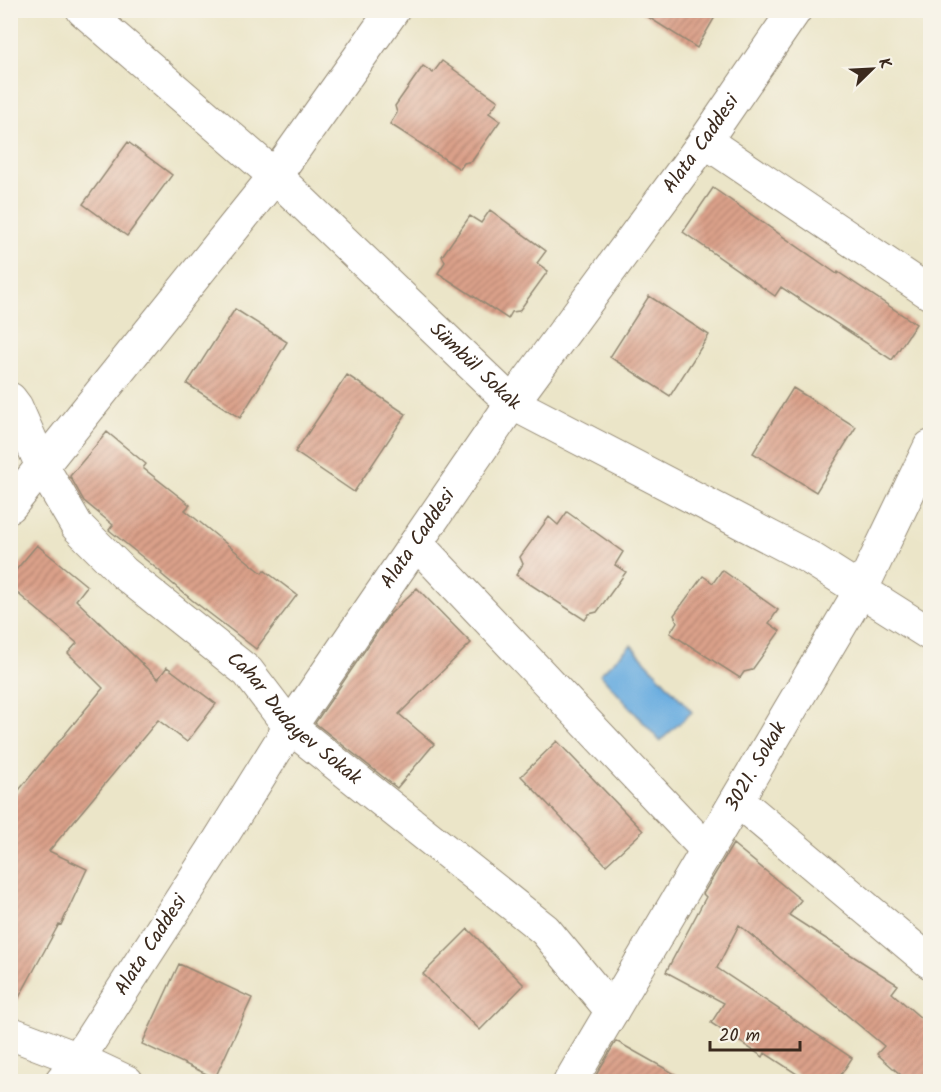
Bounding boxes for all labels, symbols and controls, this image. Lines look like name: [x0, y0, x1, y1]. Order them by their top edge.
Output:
north arrow: [842, 39, 902, 99]
text: K: [871, 54, 898, 73]
street label: Alata Caddesi: [655, 87, 749, 201]
street label: Sümbül Sokak: [421, 315, 526, 420]
street label: Alata Caddesi: [373, 482, 465, 596]
street label: Cahar Dudayev Sokak: [219, 644, 369, 794]
street label: 3021. Sokak: [717, 715, 796, 818]
street label: Alata Caddesi: [107, 887, 197, 1002]
scale bar: [710, 1014, 800, 1052]
text: 20 m: [719, 1022, 760, 1051]

